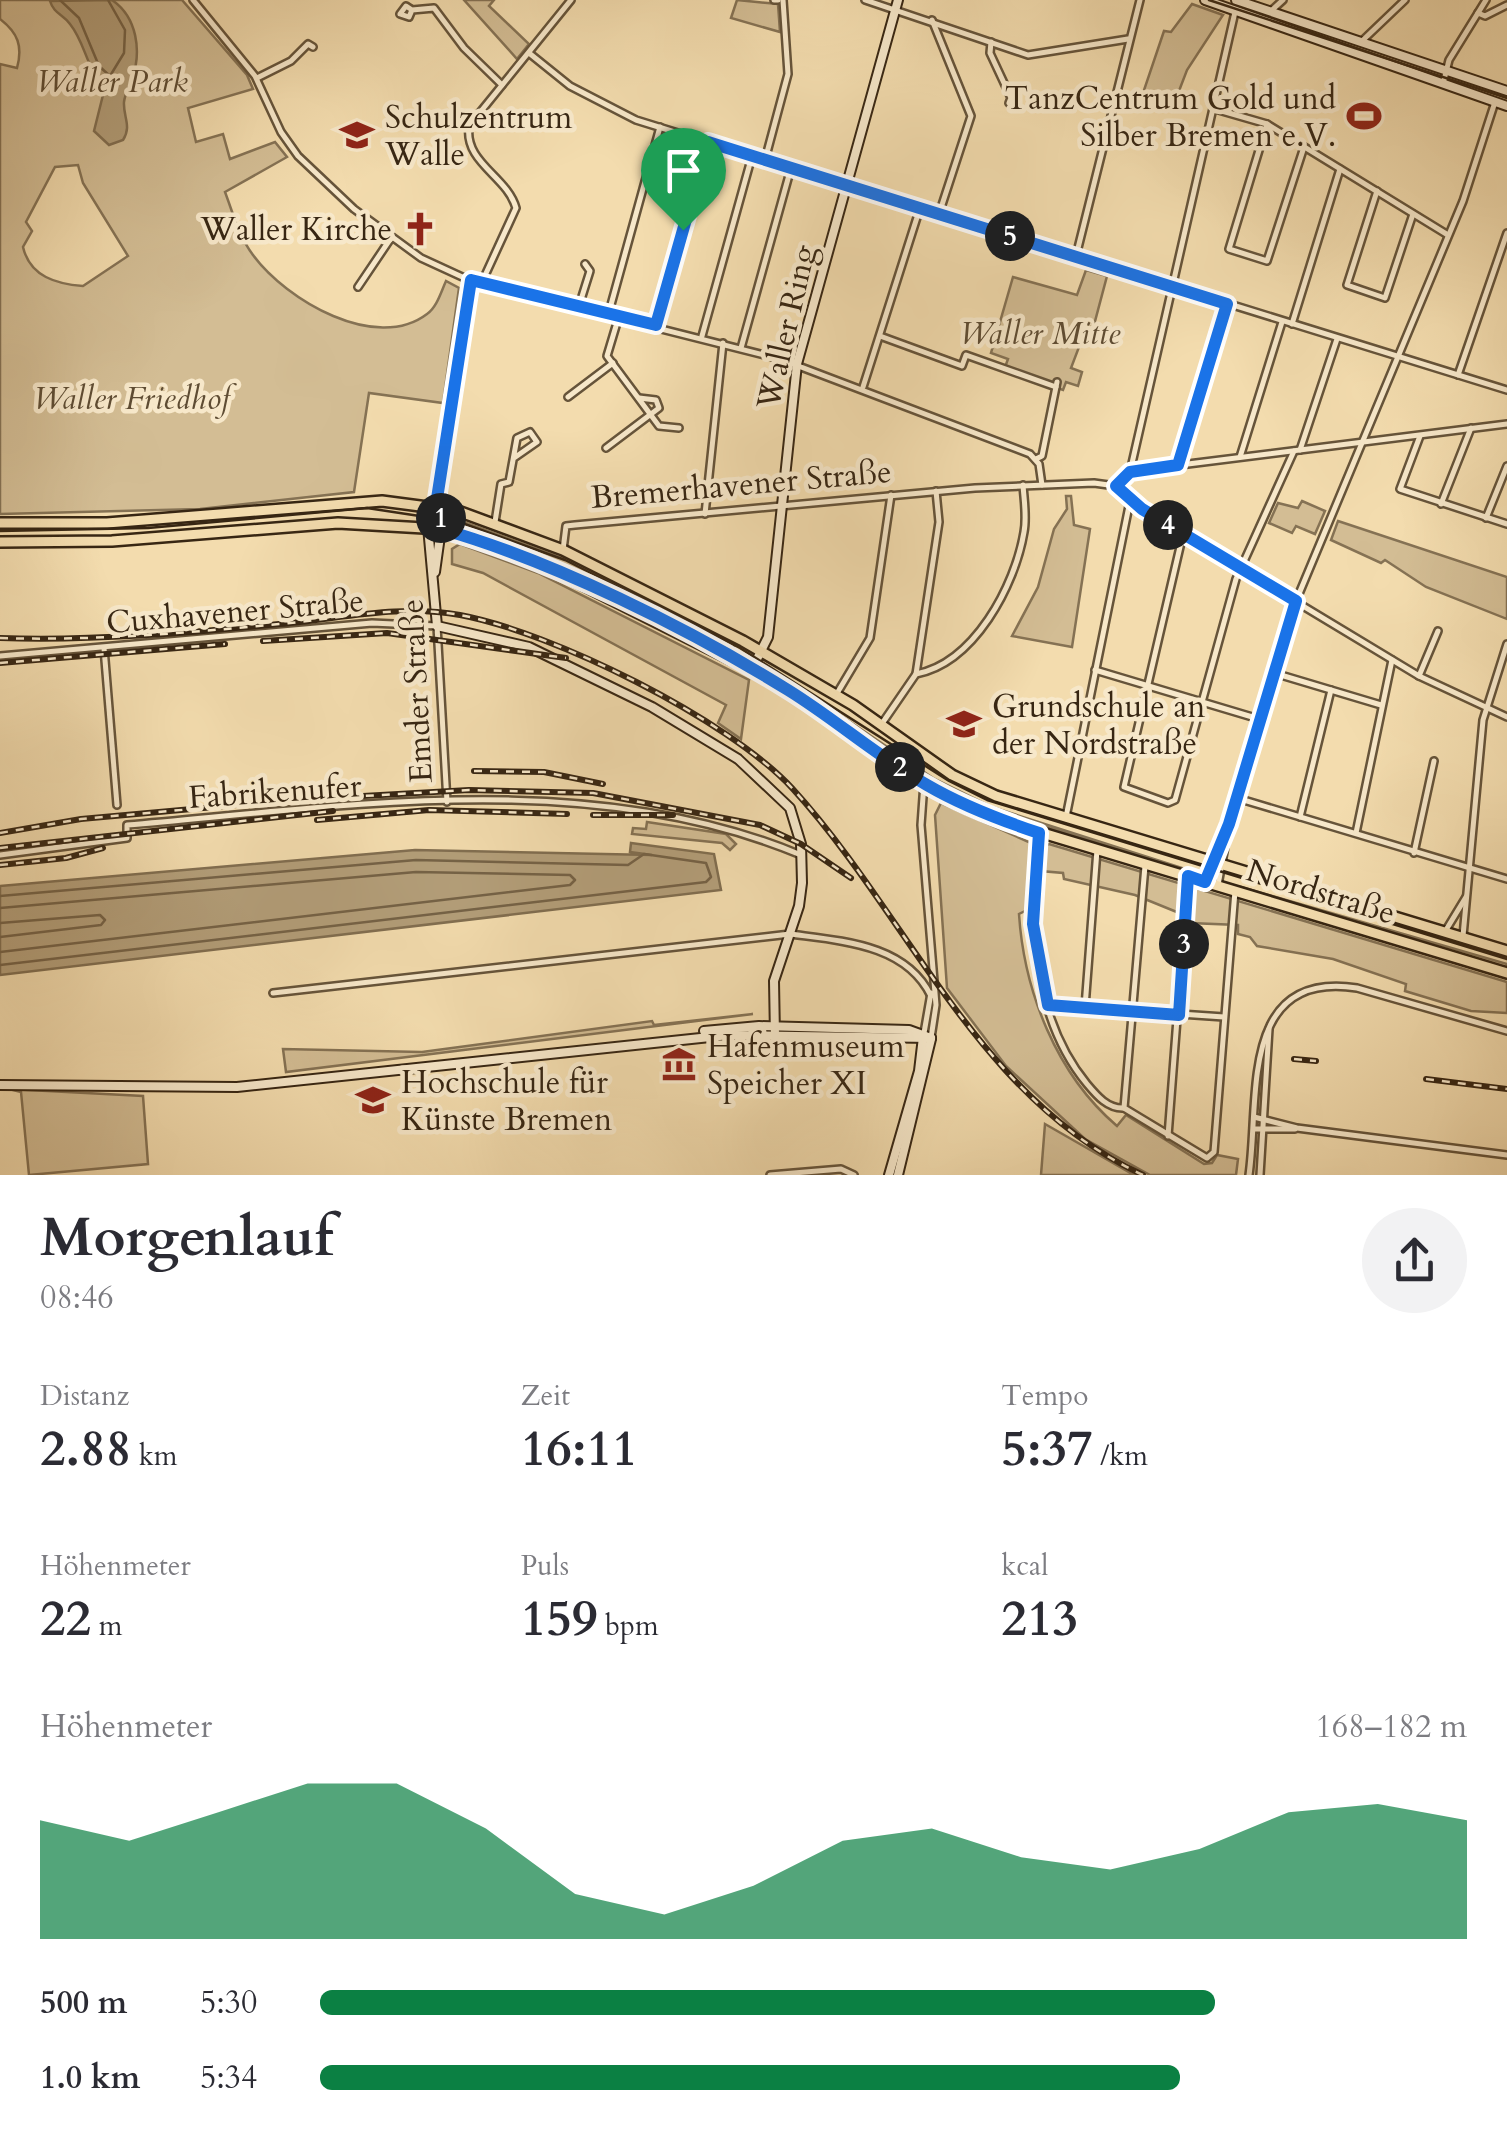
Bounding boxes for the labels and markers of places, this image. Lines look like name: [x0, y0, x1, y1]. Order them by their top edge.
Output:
place label: TanzCentrum Gold und Silber Bremen e.V.: [1005, 77, 1336, 158]
place label: Schulzentrum Walle: [384, 96, 572, 177]
sports icon: TanzCentrum Gold und Silber Bremen e.V.: [1345, 97, 1383, 135]
school or university icon: Schulzentrum Walle: [338, 116, 376, 154]
pin: [641, 128, 726, 231]
place label: Waller Kirche: [200, 208, 392, 252]
church icon: Waller Kirche: [401, 210, 439, 248]
pin: 5: [985, 211, 1035, 261]
pin: 1: [416, 493, 466, 543]
pin: 4: [1143, 500, 1193, 550]
place label: Grundschule an der Nordstraße: [992, 685, 1205, 766]
school or university icon: Grundschule an der Nordstraße: [945, 705, 983, 743]
pin: 2: [875, 742, 925, 792]
pin: 3: [1159, 919, 1209, 969]
place label: Hafenmuseum Speicher XI: [707, 1025, 905, 1106]
museum icon: Hafenmuseum Speicher XI: [660, 1045, 698, 1083]
place label: Hochschule für Künste Bremen: [401, 1061, 612, 1142]
school or university icon: Hochschule für Künste Bremen: [354, 1081, 392, 1119]

